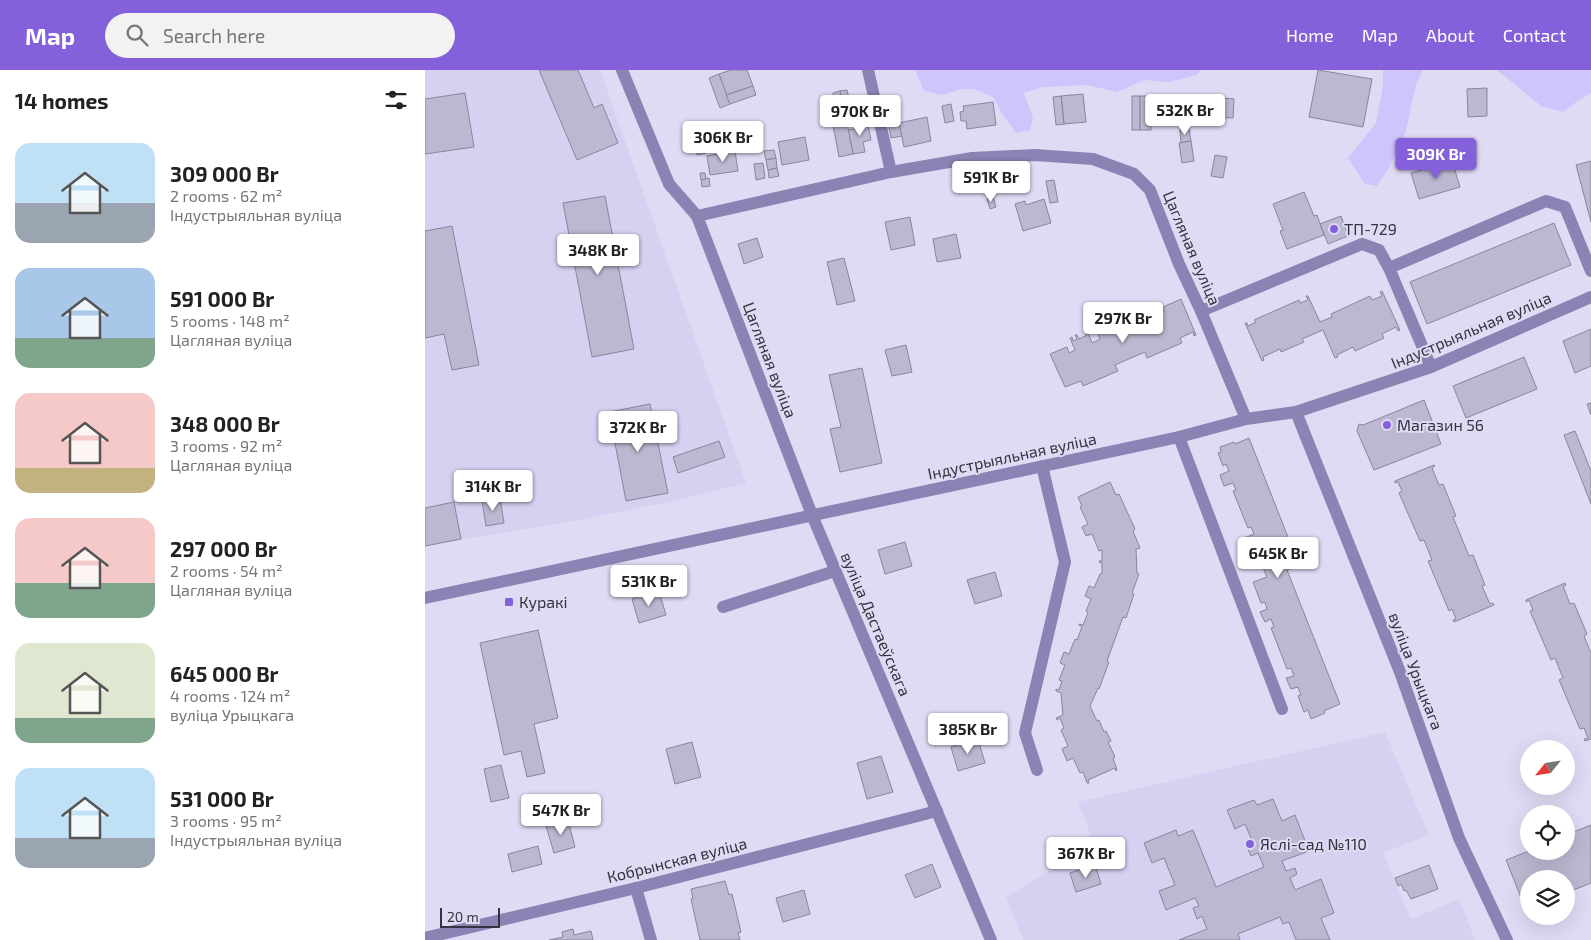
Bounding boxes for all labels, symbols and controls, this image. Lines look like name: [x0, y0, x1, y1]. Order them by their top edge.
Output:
search box: [105, 13, 455, 58]
text: Map: [25, 21, 75, 50]
icon: search: [123, 21, 151, 49]
text: Search here: [163, 24, 265, 47]
text: Home: [1286, 24, 1334, 46]
text: Map: [1362, 24, 1398, 46]
text: About: [1426, 24, 1475, 46]
text: Contact: [1503, 24, 1566, 46]
icon: filters: [382, 86, 410, 114]
text: 14 homes: [15, 88, 109, 113]
pin: 532K Br: [1139, 93, 1231, 136]
pin: 970K Br: [814, 94, 906, 137]
text: 532K Br: [1156, 100, 1214, 119]
text: 970K Br: [831, 101, 889, 120]
pin: 306K Br: [677, 121, 769, 163]
text: 306K Br: [693, 127, 753, 146]
pin: 309K Br: [1390, 138, 1482, 180]
text: 309K Br: [1406, 144, 1466, 163]
pin: 591K Br: [945, 160, 1037, 203]
text: 309 000 Br: [170, 161, 279, 186]
icon: home: [55, 163, 115, 223]
text: 591K Br: [963, 167, 1019, 186]
text: 2 rooms · 62 m²: [170, 186, 282, 205]
street label: Цагляная вуліца: [1159, 188, 1225, 308]
text: Індустрыяльная вуліца: [170, 205, 342, 224]
place label: ТП-729: [1344, 219, 1397, 238]
marker: ТП-729: [1328, 223, 1340, 235]
pin: 348K Br: [552, 234, 644, 276]
text: 348K Br: [568, 240, 628, 259]
text: 591 000 Br: [170, 286, 274, 311]
street label: Індустрыяльная вуліца: [1388, 287, 1554, 373]
icon: home: [55, 288, 115, 348]
street label: Цагляная вуліца: [739, 299, 801, 421]
pin: 297K Br: [1077, 302, 1169, 344]
text: 297K Br: [1094, 308, 1152, 327]
text: 5 rooms · 148 m²: [170, 311, 290, 330]
text: Цагляная вуліца: [170, 330, 292, 349]
pin: 372K Br: [592, 410, 684, 453]
text: 348 000 Br: [170, 411, 280, 436]
icon: home: [55, 413, 115, 473]
place label: Магазин 56: [1397, 415, 1484, 434]
text: 372K Br: [609, 417, 667, 436]
marker: Магазин 56: [1381, 419, 1393, 431]
street label: Індустрыяльная вуліца: [926, 428, 1098, 484]
text: 3 rooms · 92 m²: [170, 436, 282, 455]
text: Цагляная вуліца: [170, 455, 292, 474]
pin: 314K Br: [447, 470, 539, 512]
text: 314K Br: [465, 476, 521, 495]
text: 297 000 Br: [170, 536, 277, 561]
pin: 645K Br: [1232, 536, 1324, 579]
icon: home: [55, 538, 115, 598]
text: 645K Br: [1249, 543, 1307, 562]
street label: вуліца Дастаеўскага: [837, 549, 915, 699]
text: 2 rooms · 54 m²: [170, 561, 283, 580]
pin: 531K Br: [603, 564, 695, 607]
text: 531K Br: [621, 571, 677, 590]
text: Цагляная вуліца: [170, 580, 292, 599]
place label: Куракі: [519, 592, 568, 612]
marker: Куракі: [503, 596, 515, 608]
street label: вуліца Урыцкага: [1384, 609, 1448, 733]
text: 645 000 Br: [170, 661, 279, 686]
icon: home: [55, 663, 115, 723]
text: 4 rooms · 124 m²: [170, 686, 290, 705]
text: вуліца Урыцкага: [170, 705, 294, 724]
pin: 385K Br: [922, 712, 1014, 755]
text: 385K Br: [939, 719, 997, 738]
north arrow: [1520, 740, 1575, 795]
map controls: [1520, 740, 1575, 925]
text: 531 000 Br: [170, 786, 274, 811]
icon: home: [55, 788, 115, 848]
pin: 547K Br: [515, 794, 607, 836]
text: 547K Br: [532, 800, 590, 819]
button: locate: [1520, 805, 1575, 860]
text: 3 rooms · 95 m²: [170, 811, 282, 830]
text: Індустрыяльная вуліца: [170, 830, 342, 849]
street label: Кобрынская вуліца: [605, 833, 749, 887]
place label: Яслі-сад №110: [1260, 834, 1367, 853]
pin: 367K Br: [1040, 836, 1132, 879]
marker: Яслі-сад №110: [1244, 838, 1256, 850]
text: 367K Br: [1057, 843, 1115, 862]
button: layers: [1520, 870, 1575, 925]
scale bar: [440, 905, 500, 928]
text: 20 m: [447, 908, 479, 925]

